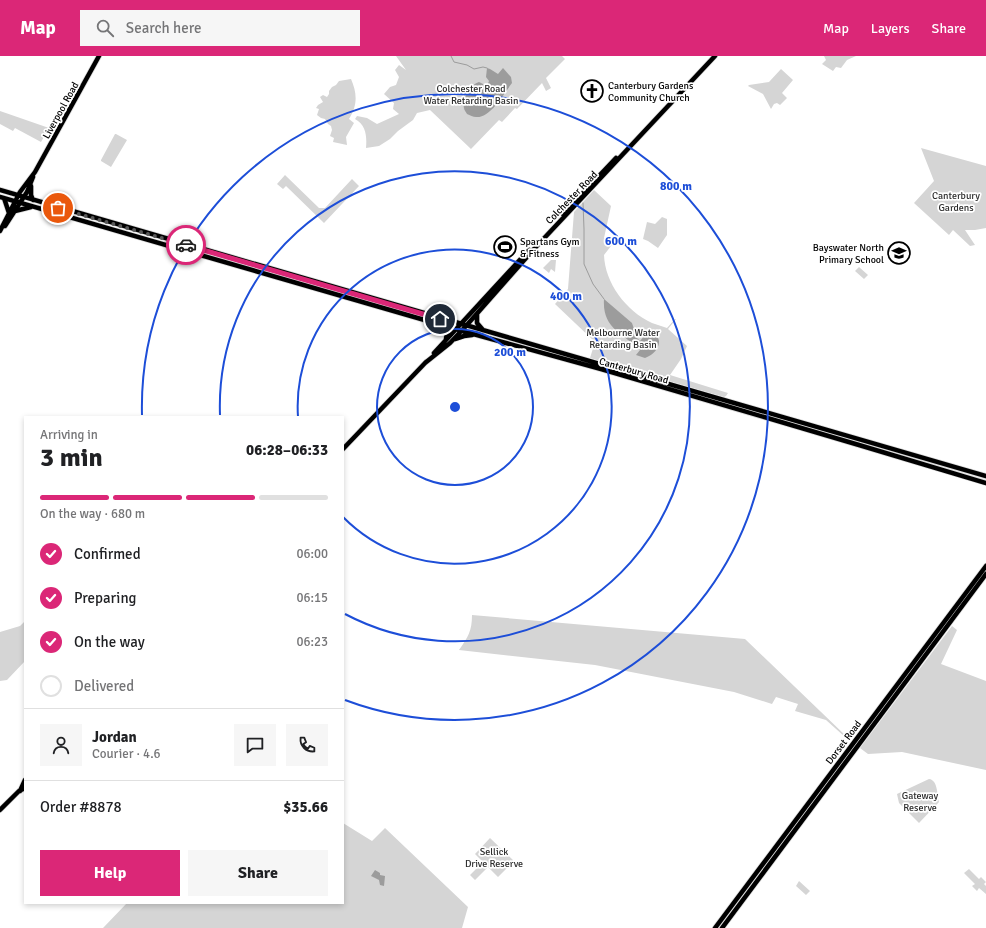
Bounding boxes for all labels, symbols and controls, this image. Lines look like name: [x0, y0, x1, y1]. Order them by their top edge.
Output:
search box: [80, 10, 360, 46]
text: Map: [20, 16, 56, 40]
icon: search: [94, 17, 116, 39]
text: Search here: [126, 19, 201, 37]
text: Map: [823, 20, 849, 37]
text: Layers: [871, 20, 910, 37]
text: Share: [932, 20, 966, 37]
church icon: Canterbury Gardens Community Church: [579, 78, 605, 104]
street label: Liverpool Road: [40, 80, 81, 141]
place label: Canterbury Gardens Community Church: [608, 80, 694, 104]
park label: Colchester Road Water Retarding Basin: [423, 83, 519, 107]
street label: Colchester Road: [543, 169, 600, 227]
text: 800 m: [660, 179, 692, 194]
park label: Canterbury Gardens: [932, 190, 980, 214]
pin: [41, 191, 75, 225]
icon: bag: [47, 197, 69, 219]
courier: [166, 225, 206, 265]
icon: car: [175, 234, 197, 256]
sports icon: Spartans Gym & Fitness: [492, 234, 518, 260]
text: 600 m: [605, 234, 637, 249]
place label: Spartans Gym & Fitness: [520, 236, 579, 260]
school or university icon: Bayswater North Primary School: [886, 240, 912, 266]
place label: Bayswater North Primary School: [813, 242, 884, 266]
text: 400 m: [550, 289, 582, 304]
pin: [423, 302, 457, 336]
icon: home: [429, 308, 451, 330]
park label: Melbourne Water Retarding Basin: [586, 327, 660, 351]
text: 200 m: [494, 345, 526, 360]
street label: Canterbury Road: [598, 355, 670, 387]
centre of rings: [448, 400, 462, 414]
text: Arriving in: [40, 427, 98, 443]
text: 06:28–06:33: [246, 441, 328, 459]
text: 3 min: [40, 442, 103, 474]
text: On the way · 680 m: [40, 506, 145, 522]
icon: check: [40, 543, 62, 565]
text: Confirmed: [74, 545, 141, 563]
text: 06:00: [296, 546, 328, 562]
icon: check: [40, 587, 62, 609]
text: Preparing: [74, 589, 137, 607]
text: 06:15: [296, 590, 328, 606]
icon: check: [40, 631, 62, 653]
text: On the way: [74, 633, 145, 651]
text: 06:23: [296, 634, 328, 650]
text: Delivered: [74, 677, 134, 695]
street label: Dorset Road: [823, 718, 864, 767]
button: person: [40, 724, 82, 766]
button: chat: [234, 724, 276, 766]
button: phone: [286, 724, 328, 766]
text: Jordan: [92, 728, 137, 746]
text: Courier · 4.6: [92, 746, 161, 762]
park label: Gateway Reserve: [902, 790, 939, 814]
text: Order #8878: [40, 798, 122, 816]
text: $35.66: [283, 798, 328, 816]
park label: Sellick Drive Reserve: [465, 846, 523, 870]
button: Help: [40, 850, 180, 896]
button: Share: [188, 850, 328, 896]

